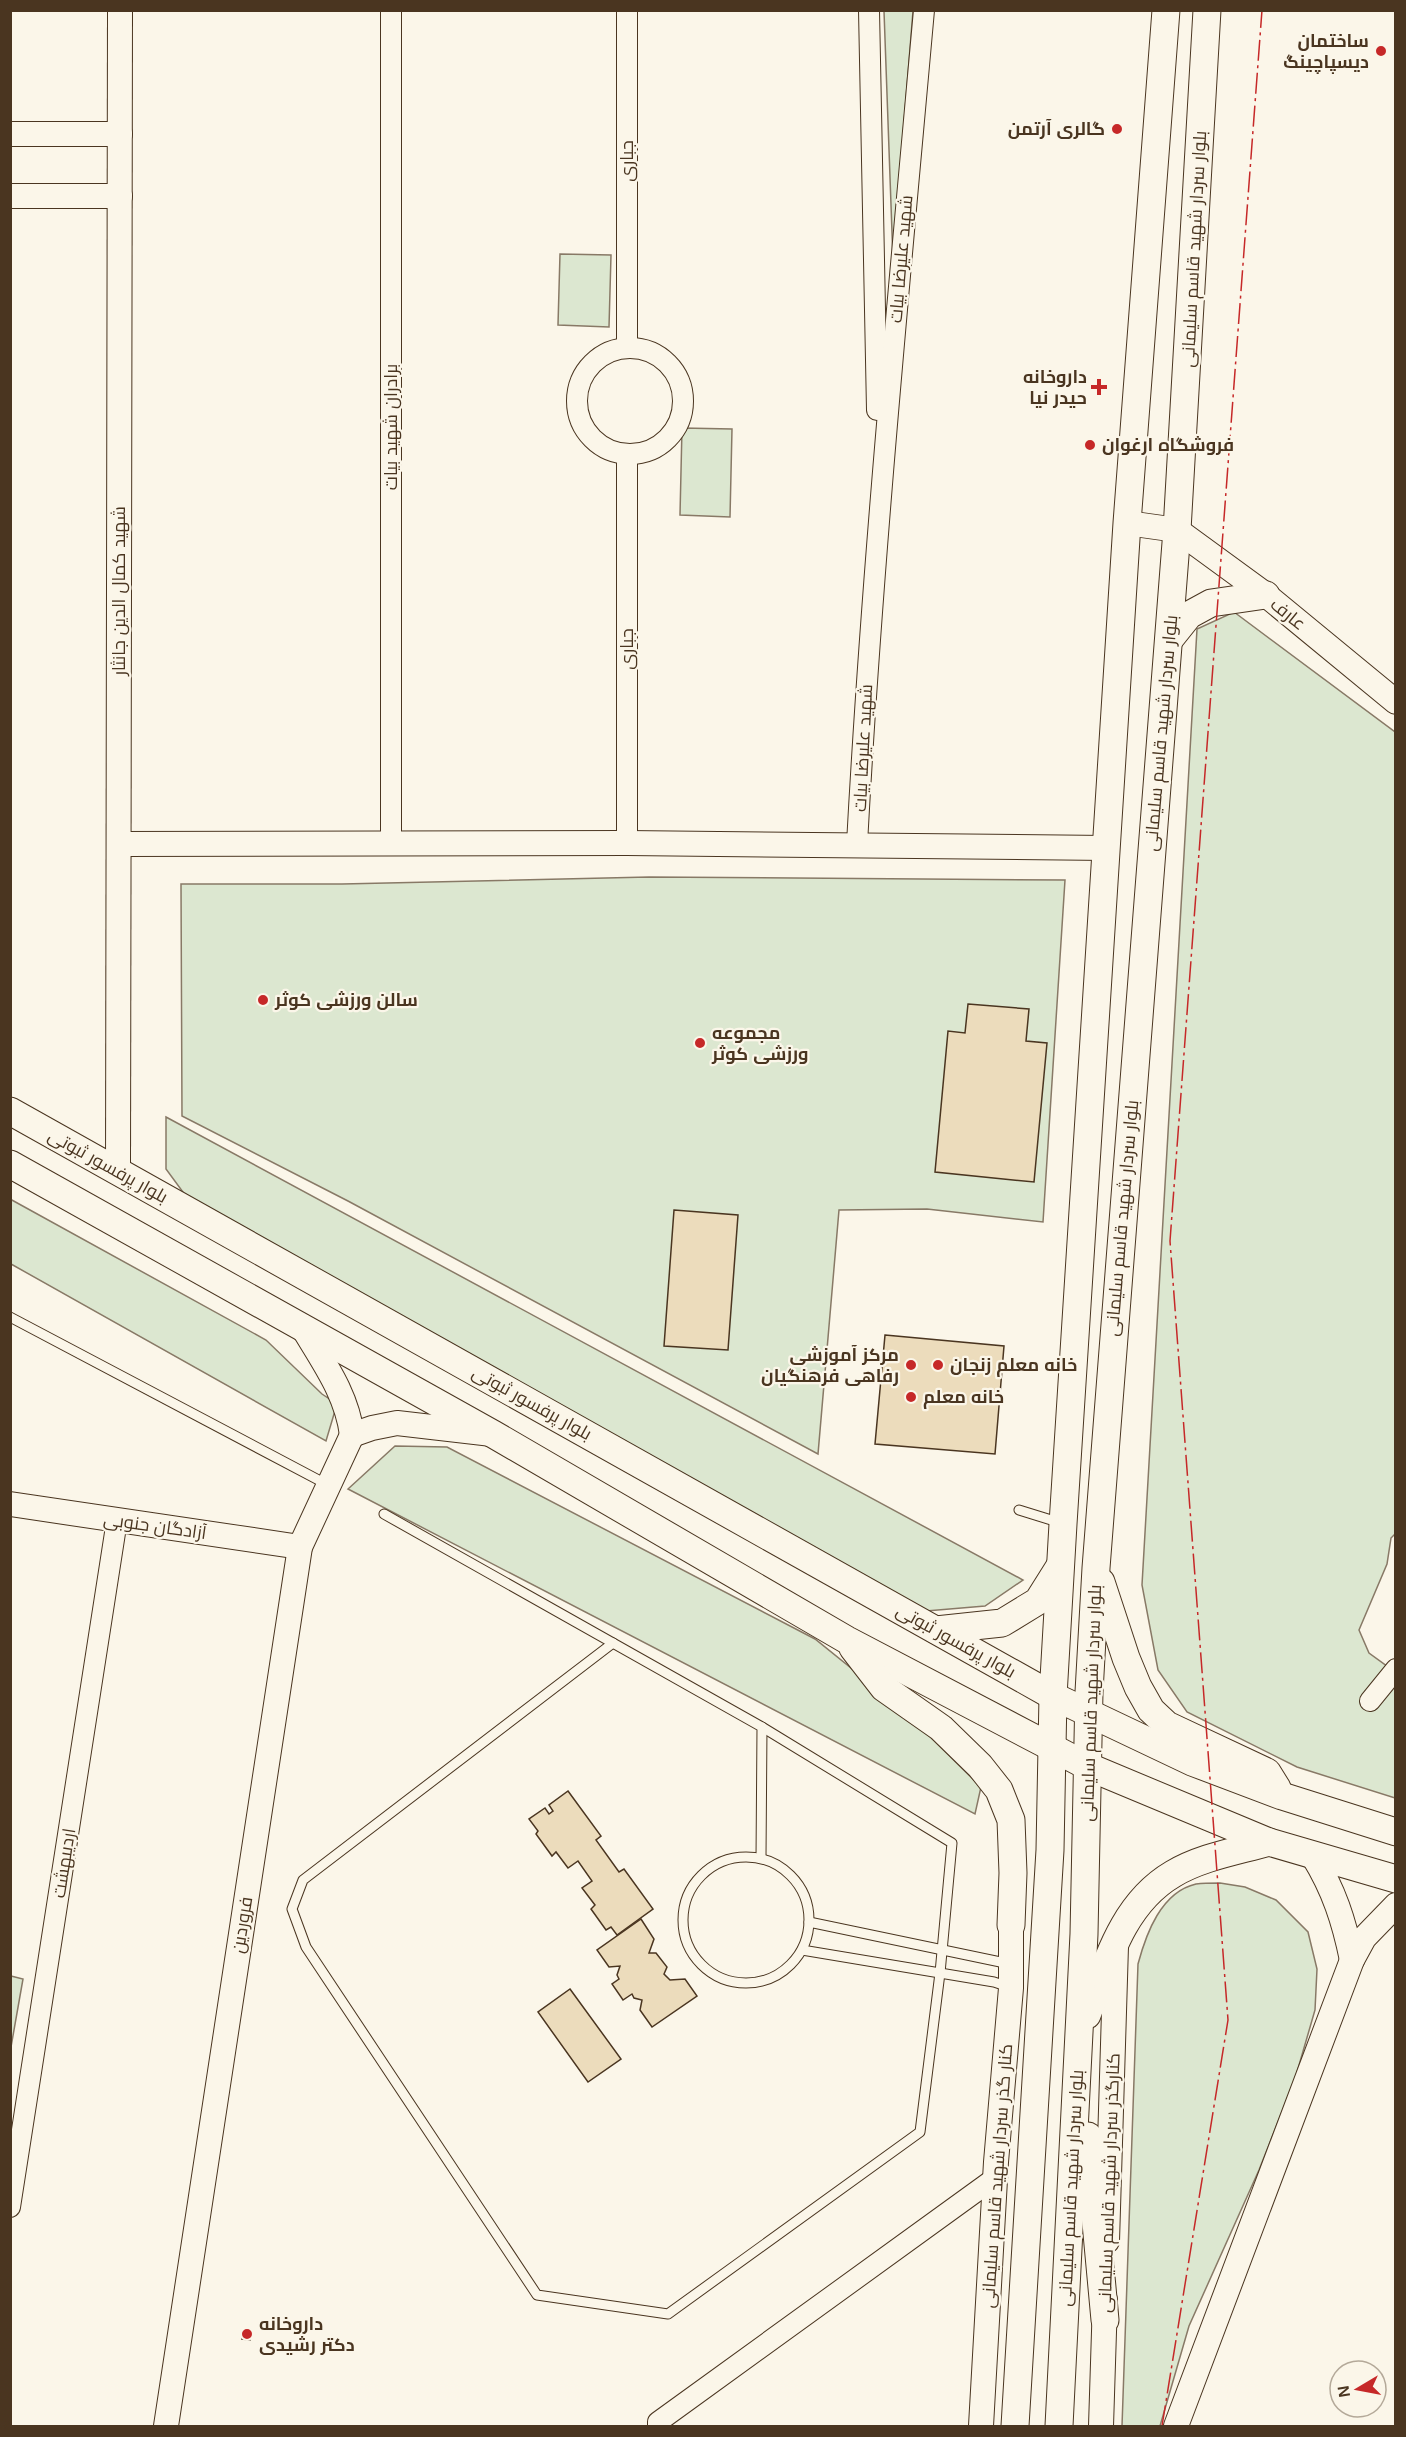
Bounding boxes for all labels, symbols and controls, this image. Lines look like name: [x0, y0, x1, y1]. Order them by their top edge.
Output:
place label: ساختمان دیسپاچینگ: [1283, 31, 1369, 74]
marker: ساختمان دیسپاچینگ: [1374, 44, 1388, 58]
place label: گالری آرتمن: [1008, 119, 1105, 140]
marker: گالری آرتمن: [1110, 122, 1124, 136]
street label: بلوار سردار شهید قاسم سلیمانی: [1178, 130, 1212, 368]
street label: جباری: [617, 140, 638, 182]
street label: شهید علیرضا بیات: [885, 194, 918, 324]
street label: برادران شهید بیات: [381, 364, 402, 490]
place label: داروخانه حیدر نیا: [1023, 367, 1087, 408]
marker: داروخانه حیدر نیا: [1092, 380, 1106, 394]
place label: فروشگاه ارغوان: [1102, 435, 1234, 456]
marker: فروشگاه ارغوان: [1083, 438, 1097, 452]
street label: شهید کمال الدین جانثار: [109, 506, 130, 677]
street label: عارف: [1266, 594, 1310, 635]
street label: بلوار سردار شهید قاسم سلیمانی: [1141, 614, 1183, 852]
street label: جباری: [617, 628, 638, 670]
street label: شهید علیرضا بیات: [850, 683, 877, 813]
place label: سالن ورزشی کوثر: [274, 990, 418, 1011]
marker: سالن ورزشی کوثر: [256, 993, 270, 1007]
place label: مجموعه ورزشی کوثر: [711, 1023, 808, 1065]
marker: مجموعه ورزشی کوثر: [693, 1036, 707, 1050]
street label: بلوار سردار شهید قاسم سلیمانی: [1102, 1099, 1144, 1337]
street label: بلوار پرفسور ثبوتی: [44, 1125, 171, 1209]
place label: مرکز آموزشی رفاهی فرهنگیان: [761, 1345, 899, 1387]
place label: خانه معلم زنجان: [950, 1355, 1077, 1377]
marker: مرکز آموزشی رفاهی فرهنگیان: [904, 1358, 918, 1372]
marker: خانه معلم زنجان: [931, 1358, 945, 1372]
street label: بلوار پرفسور ثبوتی: [468, 1362, 595, 1446]
place label: خانه معلم: [923, 1387, 1004, 1409]
marker: خانه معلم: [904, 1390, 918, 1404]
street label: آزادگان جنوبی: [102, 1509, 208, 1544]
street label: بلوار سردار شهید قاسم سلیمانی: [1077, 1584, 1107, 1822]
street label: بلوار پرفسور ثبوتی: [892, 1600, 1019, 1684]
street label: اردیبهشت: [49, 1827, 80, 1900]
street label: فروردین: [228, 1895, 257, 1955]
street label: کنار گذر سردار شهید قاسم سلیمانی: [978, 2043, 1018, 2309]
street label: کنارگذر سردار شهید قاسم سلیمانی: [1094, 2053, 1126, 2313]
street label: بلوار سردار شهید قاسم سلیمانی: [1055, 2069, 1089, 2307]
place label: داروخانه دکتر رشیدی: [259, 2314, 355, 2356]
marker: داروخانه دکتر رشیدی: [240, 2327, 254, 2341]
north arrow: [1328, 2359, 1388, 2419]
text: N: [1334, 2384, 1353, 2399]

